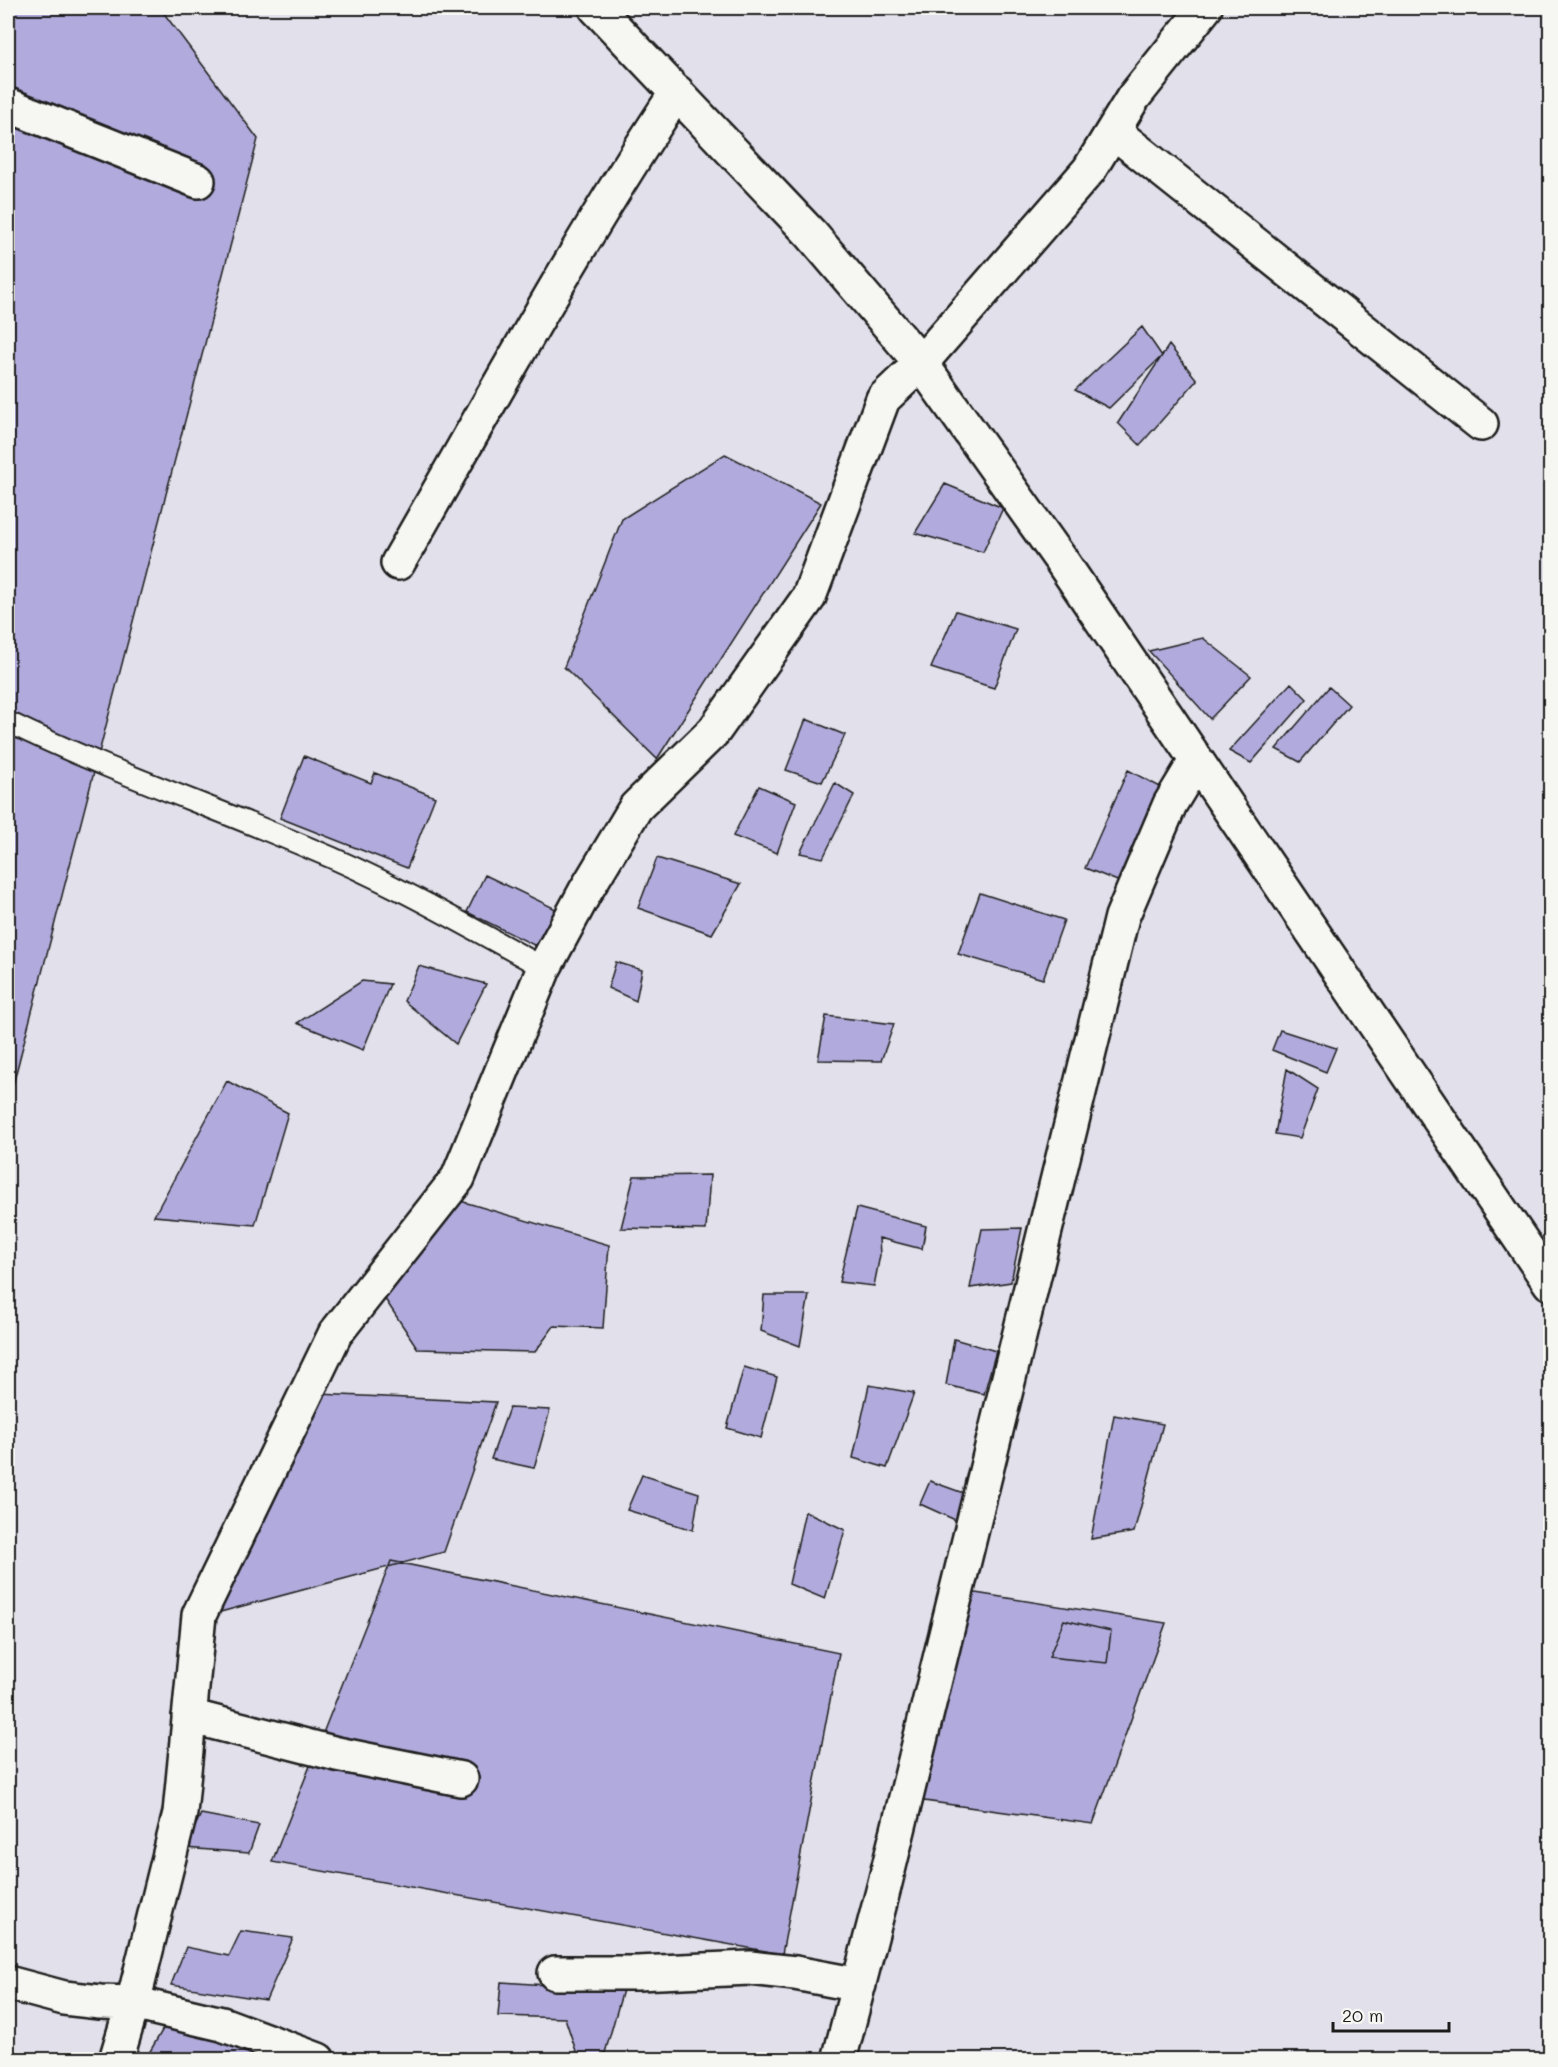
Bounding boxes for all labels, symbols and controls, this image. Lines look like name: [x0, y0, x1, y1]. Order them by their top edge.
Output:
scale bar: [1333, 1995, 1448, 2033]
text: 20 m: [1342, 2003, 1383, 2027]

